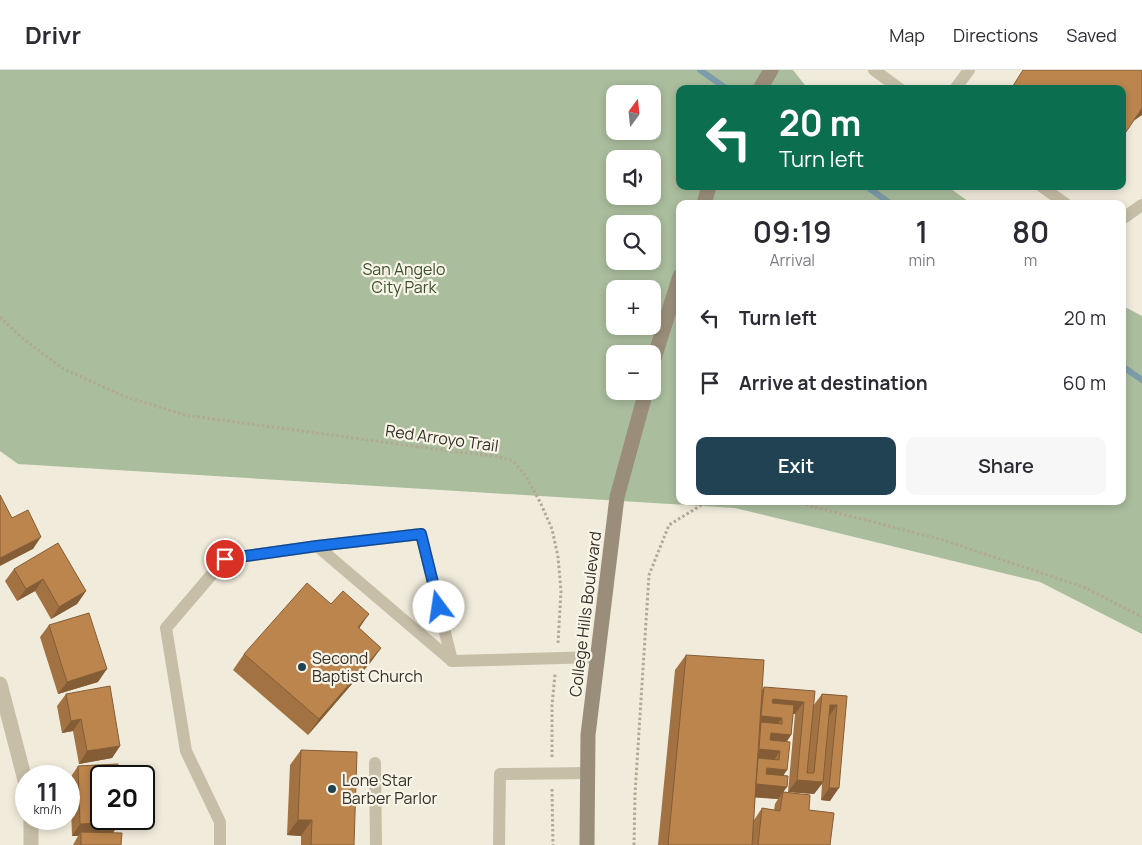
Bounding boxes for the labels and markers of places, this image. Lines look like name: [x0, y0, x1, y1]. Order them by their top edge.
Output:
pin: [204, 538, 246, 580]
place label: Second Baptist Church: [312, 647, 423, 687]
marker: Second Baptist Church: [296, 661, 308, 673]
place label: Lone Star Barber Parlor: [342, 769, 437, 809]
marker: Lone Star Barber Parlor: [326, 783, 338, 795]

